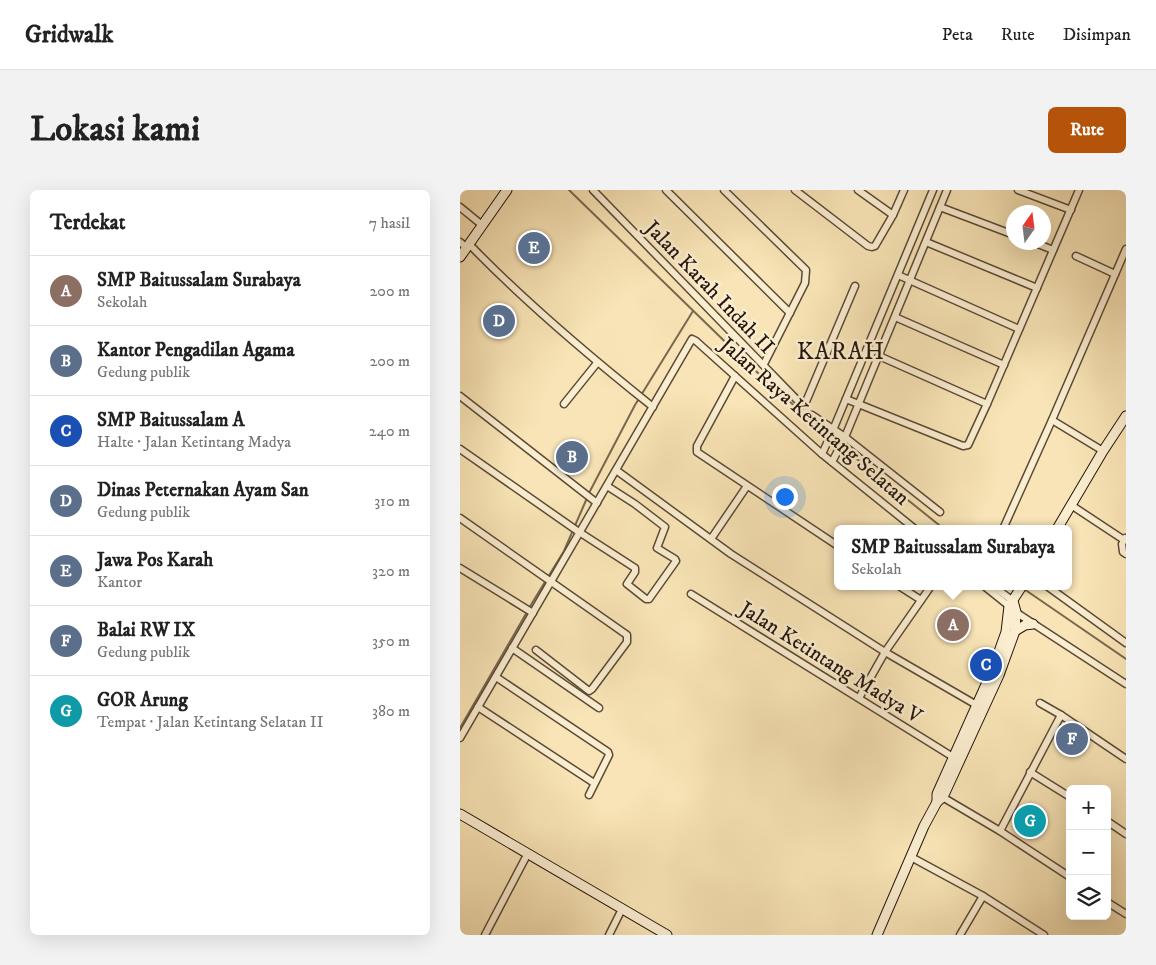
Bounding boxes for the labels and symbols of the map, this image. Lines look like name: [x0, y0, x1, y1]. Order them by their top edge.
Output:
north arrow: [1006, 205, 1051, 250]
street label: Jalan Karah Indah II: [638, 214, 780, 360]
pin: E: [518, 229, 550, 267]
pin: D: [483, 302, 515, 340]
street label: Jalan Raya Ketintang Selatan: [713, 331, 915, 511]
district label: KARAH: [797, 337, 885, 367]
pin: B: [556, 438, 588, 476]
your location: [772, 484, 798, 510]
street label: Jalan Ketintang Madya V: [733, 595, 927, 730]
pin: A: [937, 606, 969, 644]
pin: C: [970, 646, 1002, 684]
pin: F: [1056, 720, 1088, 758]
pin: G: [1014, 802, 1046, 840]

